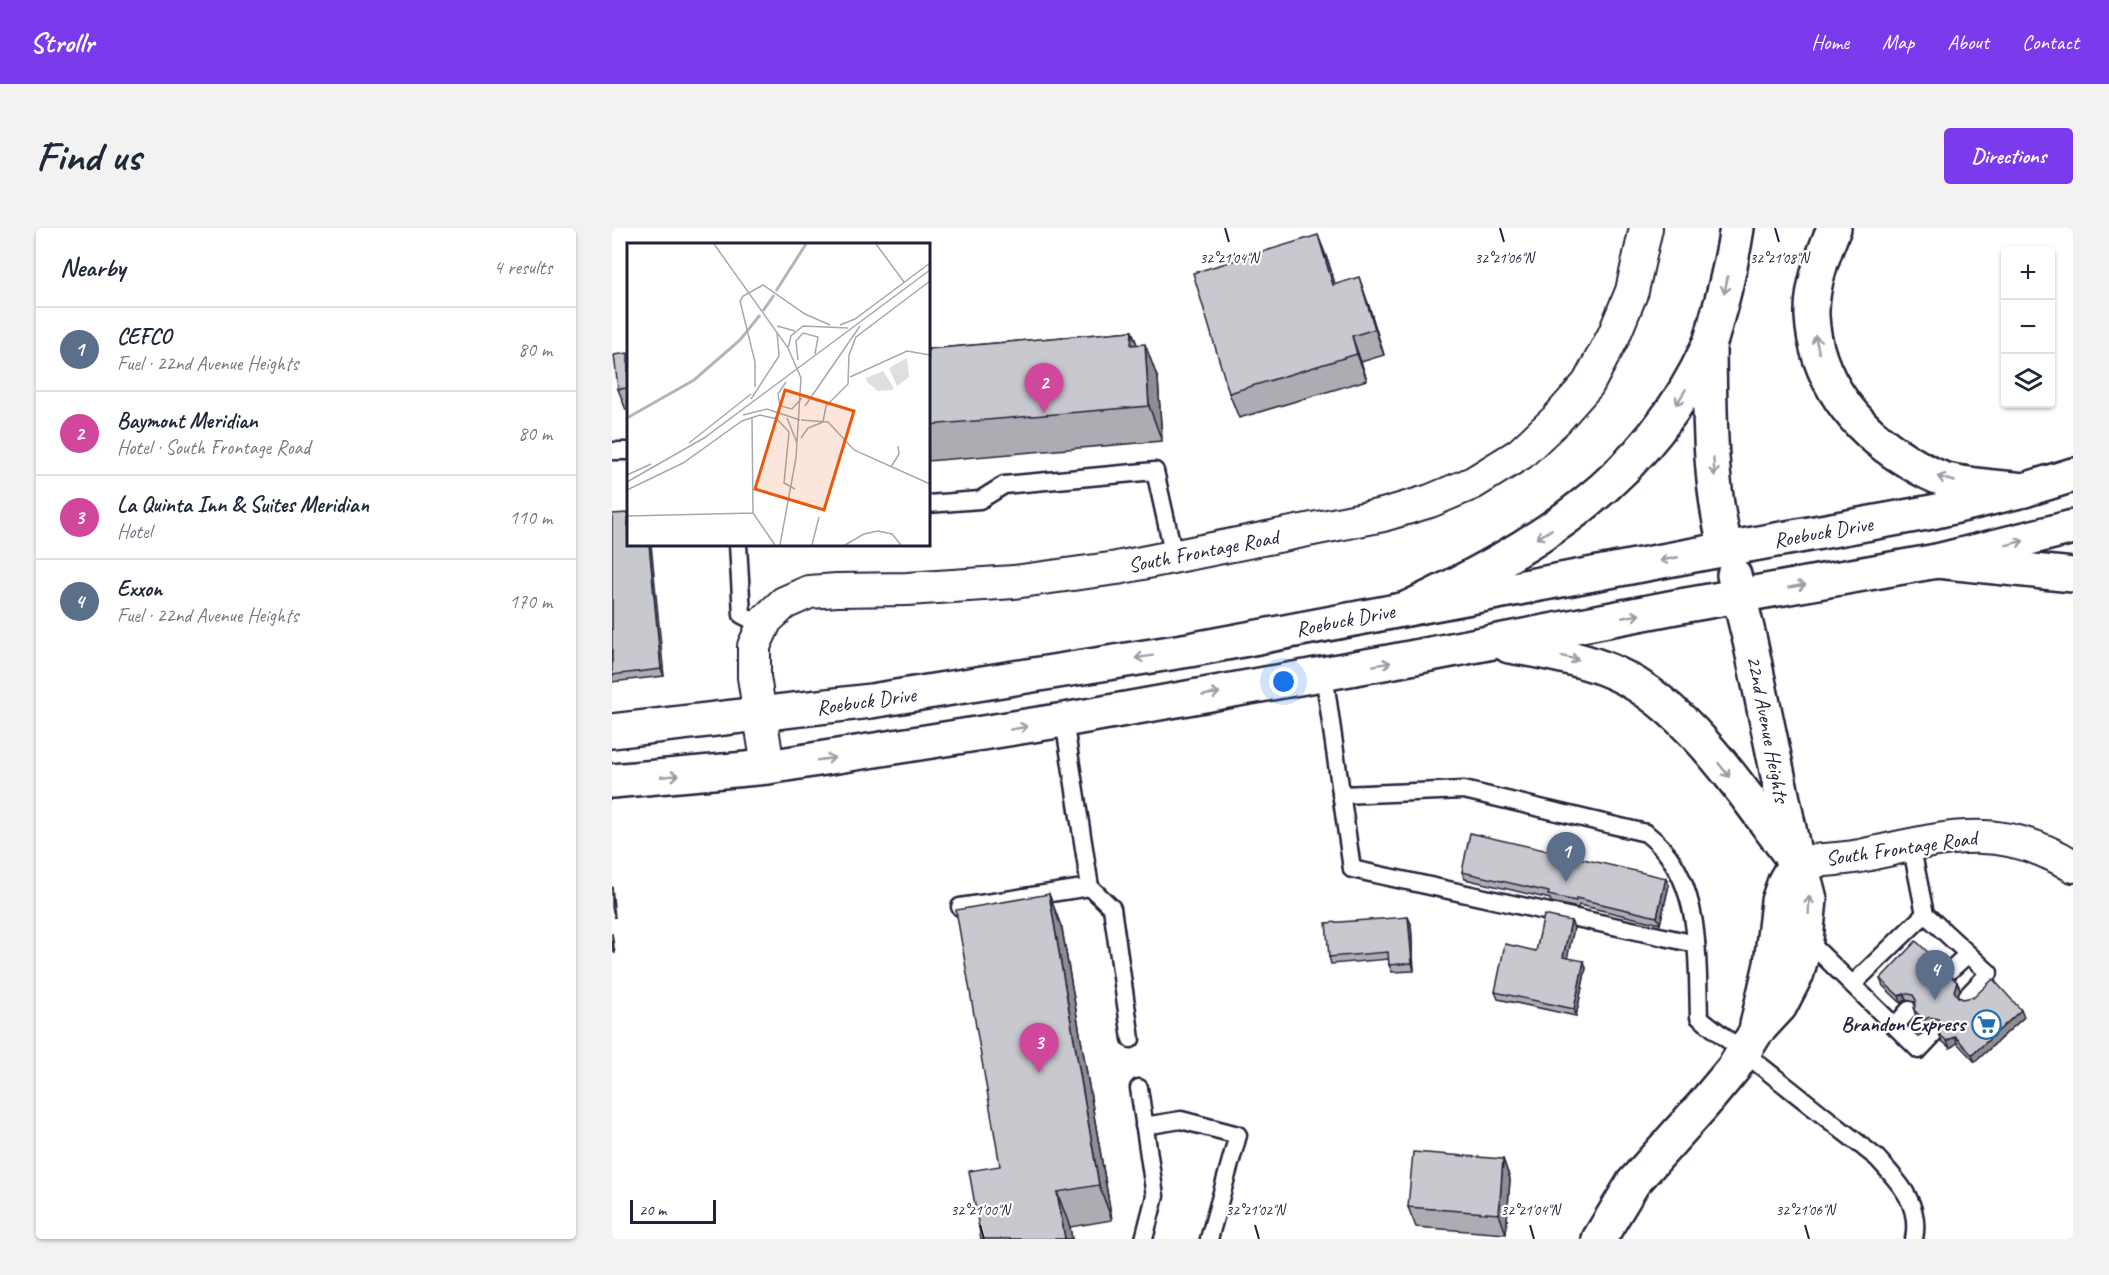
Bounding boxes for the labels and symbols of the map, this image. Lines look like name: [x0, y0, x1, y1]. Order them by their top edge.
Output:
inset map: [627, 243, 930, 546]
text: 32°21'04"N: [1199, 249, 1262, 268]
text: 32°21'06"N: [1474, 249, 1537, 268]
text: 32°21'08"N: [1749, 249, 1812, 268]
one-way arrow: [1720, 275, 1731, 295]
one-way arrow: [1810, 335, 1822, 354]
pin: 2: [1024, 364, 1064, 413]
one-way arrow: [1674, 388, 1686, 405]
one-way arrow: [1709, 457, 1720, 477]
one-way arrow: [1937, 472, 1956, 484]
street label: Roebuck Drive: [1771, 510, 1876, 553]
street label: South Frontage Road: [1126, 523, 1284, 578]
one-way arrow: [1536, 528, 1553, 540]
one-way arrow: [2005, 536, 2024, 548]
one-way arrow: [1660, 554, 1679, 565]
one-way arrow: [1786, 580, 1806, 591]
street label: Roebuck Drive: [1293, 597, 1398, 642]
one-way arrow: [1621, 610, 1641, 621]
one-way arrow: [1135, 652, 1155, 663]
one-way arrow: [1560, 653, 1579, 665]
street label: 22nd Avenue Heights: [1741, 653, 1795, 806]
one-way arrow: [1371, 658, 1391, 669]
your location: [1269, 667, 1298, 696]
street label: Roebuck Drive: [815, 681, 919, 721]
one-way arrow: [1200, 688, 1220, 699]
one-way arrow: [1008, 722, 1028, 733]
one-way arrow: [816, 753, 835, 764]
one-way arrow: [1718, 761, 1731, 777]
one-way arrow: [660, 770, 680, 781]
street label: South Frontage Road: [1824, 824, 1982, 871]
pin: 1: [1546, 832, 1586, 882]
one-way arrow: [1803, 896, 1815, 915]
pin: 4: [1916, 950, 1954, 1000]
supermarket icon: Brandon Express: [1970, 1008, 2002, 1040]
place label: Brandon Express: [1841, 1011, 1968, 1037]
pin: 3: [1020, 1024, 1058, 1073]
scale bar: [630, 1197, 716, 1224]
text: 32°21'00"N: [950, 1201, 1013, 1220]
text: 32°21'02"N: [1225, 1201, 1288, 1220]
text: 32°21'04"N: [1500, 1201, 1563, 1220]
text: 32°21'06"N: [1775, 1201, 1838, 1220]

